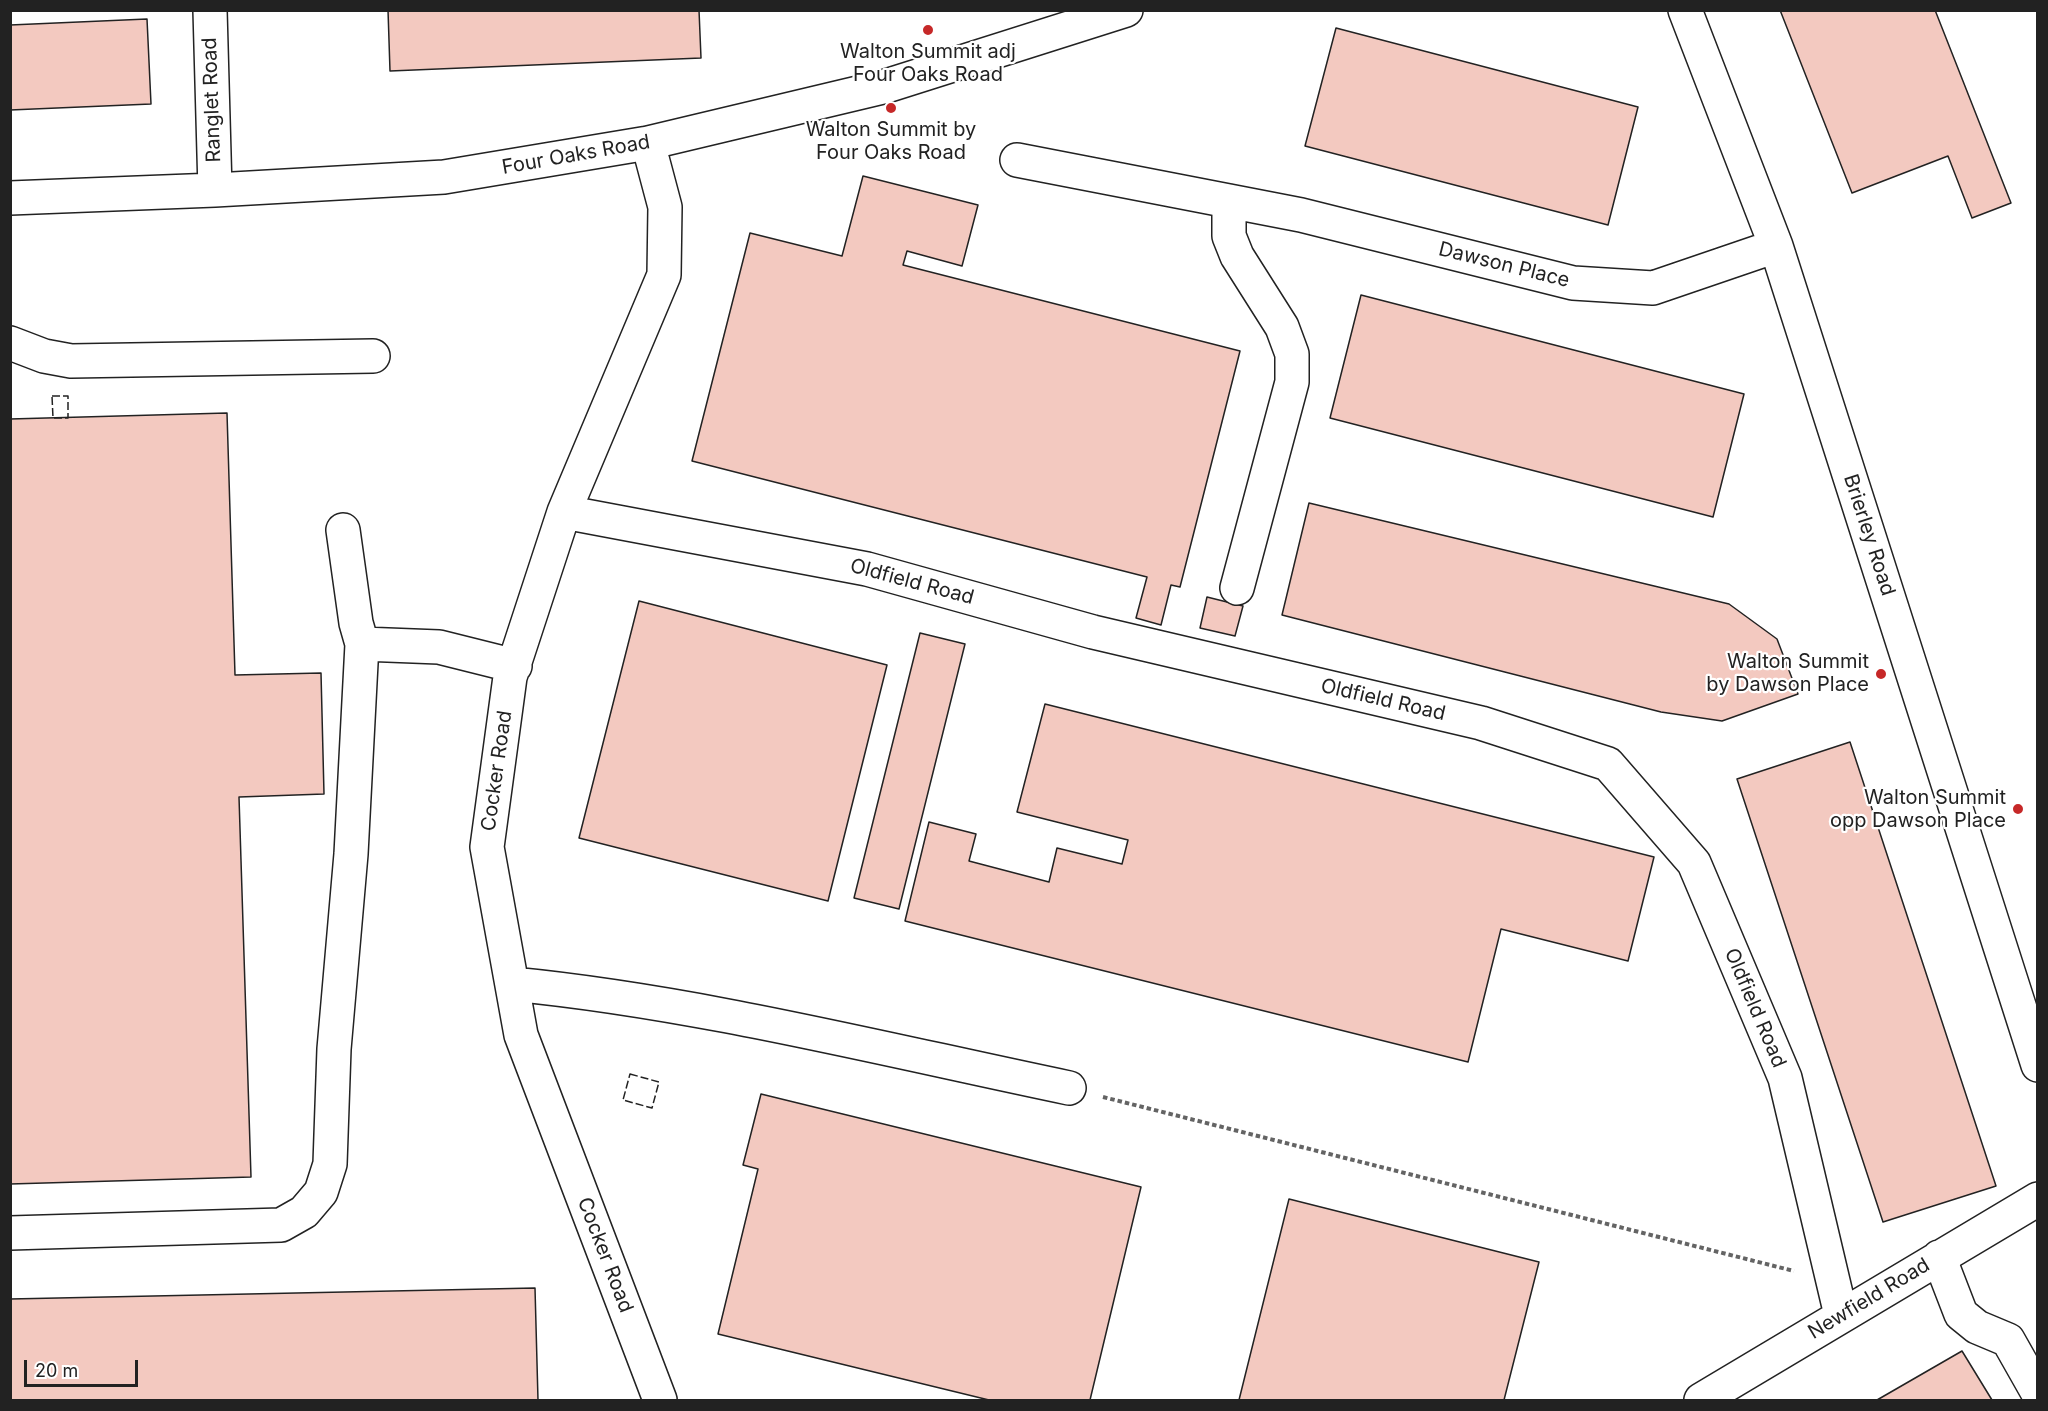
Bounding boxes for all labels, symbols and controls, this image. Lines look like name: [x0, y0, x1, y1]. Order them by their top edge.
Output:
marker: Walton Summit adj Four Oaks Road: [921, 23, 935, 37]
street label: Ranglet Road: [198, 37, 226, 163]
place label: Walton Summit adj Four Oaks Road: [840, 40, 1016, 87]
marker: Walton Summit by Four Oaks Road: [884, 101, 898, 115]
place label: Walton Summit by Four Oaks Road: [806, 118, 976, 165]
street label: Four Oaks Road: [500, 130, 652, 180]
street label: Dawson Place: [1436, 237, 1572, 293]
street label: Brierley Road: [1838, 471, 1900, 599]
street label: Oldfield Road: [847, 554, 977, 610]
place label: Walton Summit by Dawson Place: [1706, 650, 1869, 697]
marker: Walton Summit by Dawson Place: [1874, 667, 1888, 681]
street label: Oldfield Road: [1318, 674, 1448, 726]
street label: Cocker Road: [477, 709, 517, 833]
place label: Walton Summit opp Dawson Place: [1830, 786, 2006, 833]
marker: Walton Summit opp Dawson Place: [2011, 802, 2025, 816]
street label: Oldfield Road: [1719, 945, 1791, 1071]
street label: Cocker Road: [572, 1194, 638, 1316]
street label: Newfield Road: [1804, 1253, 1934, 1345]
scale bar: [27, 1348, 141, 1386]
text: 20 m: [35, 1360, 78, 1381]

